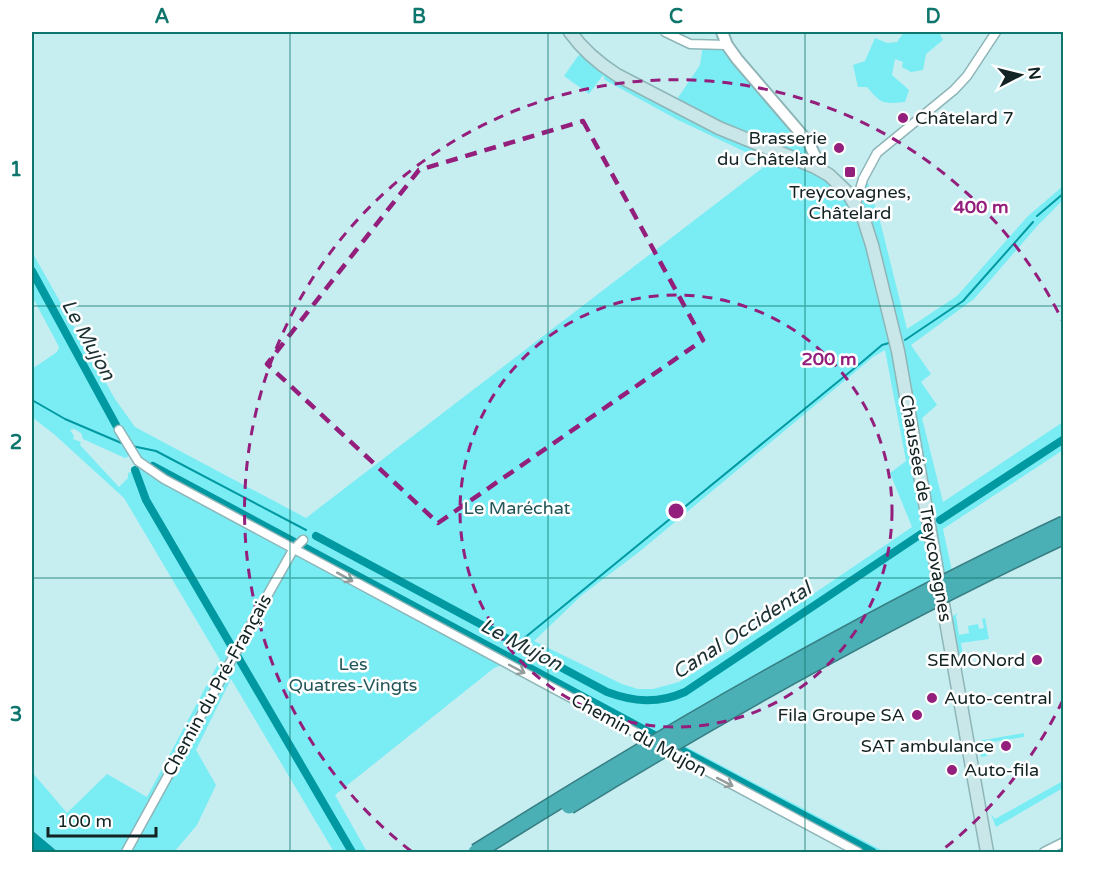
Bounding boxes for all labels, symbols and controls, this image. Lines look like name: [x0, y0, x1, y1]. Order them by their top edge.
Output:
text: A: [155, 5, 170, 29]
text: B: [412, 5, 426, 29]
text: C: [669, 5, 683, 29]
text: D: [925, 5, 941, 29]
north arrow: [990, 45, 1050, 105]
text: N: [1023, 66, 1045, 81]
place label: Châtelard 7: [915, 107, 1014, 129]
marker: Châtelard 7: [896, 111, 910, 125]
place label: Brasserie du Châtelard: [717, 127, 827, 170]
marker: Brasserie du Châtelard: [832, 141, 846, 155]
text: 1: [10, 158, 22, 182]
marker: Treycovagnes, Châtelard: [843, 165, 857, 179]
place label: Treycovagnes, Châtelard: [789, 181, 911, 224]
text: 400 m: [953, 196, 1009, 218]
water label: Le Mujon: [56, 295, 120, 385]
text: 200 m: [801, 348, 857, 370]
street label: Chaussée de Treycovagnes: [895, 393, 957, 623]
text: 2: [10, 431, 22, 455]
park label: Le Maréchat: [464, 497, 571, 519]
centre of rings: [666, 501, 686, 521]
one-way arrow: [336, 571, 353, 583]
water label: Canal Occidental: [668, 576, 818, 685]
street label: Chemin du Pré-Français: [158, 590, 276, 780]
water label: Le Mujon: [476, 614, 567, 677]
place label: SEMONord: [927, 649, 1025, 671]
park label: Les Quatres-Vingts: [288, 653, 418, 696]
marker: SEMONord: [1030, 653, 1044, 667]
one-way arrow: [507, 664, 525, 675]
place label: Auto-central: [944, 687, 1052, 709]
street label: Chemin du Mujon: [567, 689, 711, 781]
marker: Auto-central: [925, 691, 939, 705]
text: 3: [10, 703, 22, 727]
place label: Fila Groupe SA: [778, 704, 905, 726]
marker: Fila Groupe SA: [910, 708, 924, 722]
place label: SAT ambulance: [861, 735, 994, 757]
marker: SAT ambulance: [999, 739, 1013, 753]
place label: Auto-fila: [964, 759, 1039, 781]
marker: Auto-fila: [945, 763, 959, 777]
one-way arrow: [716, 776, 733, 788]
scale bar: [48, 800, 156, 838]
text: 100 m: [57, 810, 112, 832]

